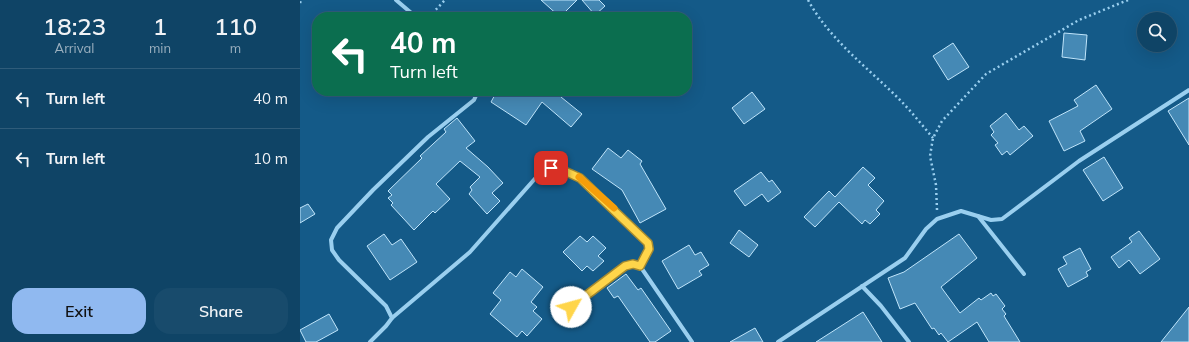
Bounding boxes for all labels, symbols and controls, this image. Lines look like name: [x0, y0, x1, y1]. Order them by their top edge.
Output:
text: 18:23: [43, 11, 106, 41]
text: 1: [153, 11, 167, 41]
text: 110: [214, 11, 257, 41]
map controls: [1137, 12, 1177, 52]
button: search: [1137, 12, 1177, 52]
text: 40 m: [390, 25, 456, 60]
icon: left: [324, 28, 376, 80]
text: Arrival: [55, 40, 94, 56]
text: min: [149, 40, 171, 56]
text: m: [230, 40, 241, 56]
text: Turn left: [390, 60, 458, 83]
icon: left: [12, 88, 34, 110]
text: Turn left: [46, 89, 105, 108]
text: 40 m: [253, 89, 288, 108]
icon: left: [12, 148, 34, 170]
text: Turn left: [46, 149, 105, 168]
text: 10 m: [253, 149, 288, 168]
pin: [534, 151, 568, 185]
icon: arrive: [540, 157, 562, 179]
position arrow: [550, 286, 592, 328]
button: Exit: [12, 288, 146, 334]
button: Share: [154, 288, 288, 334]

